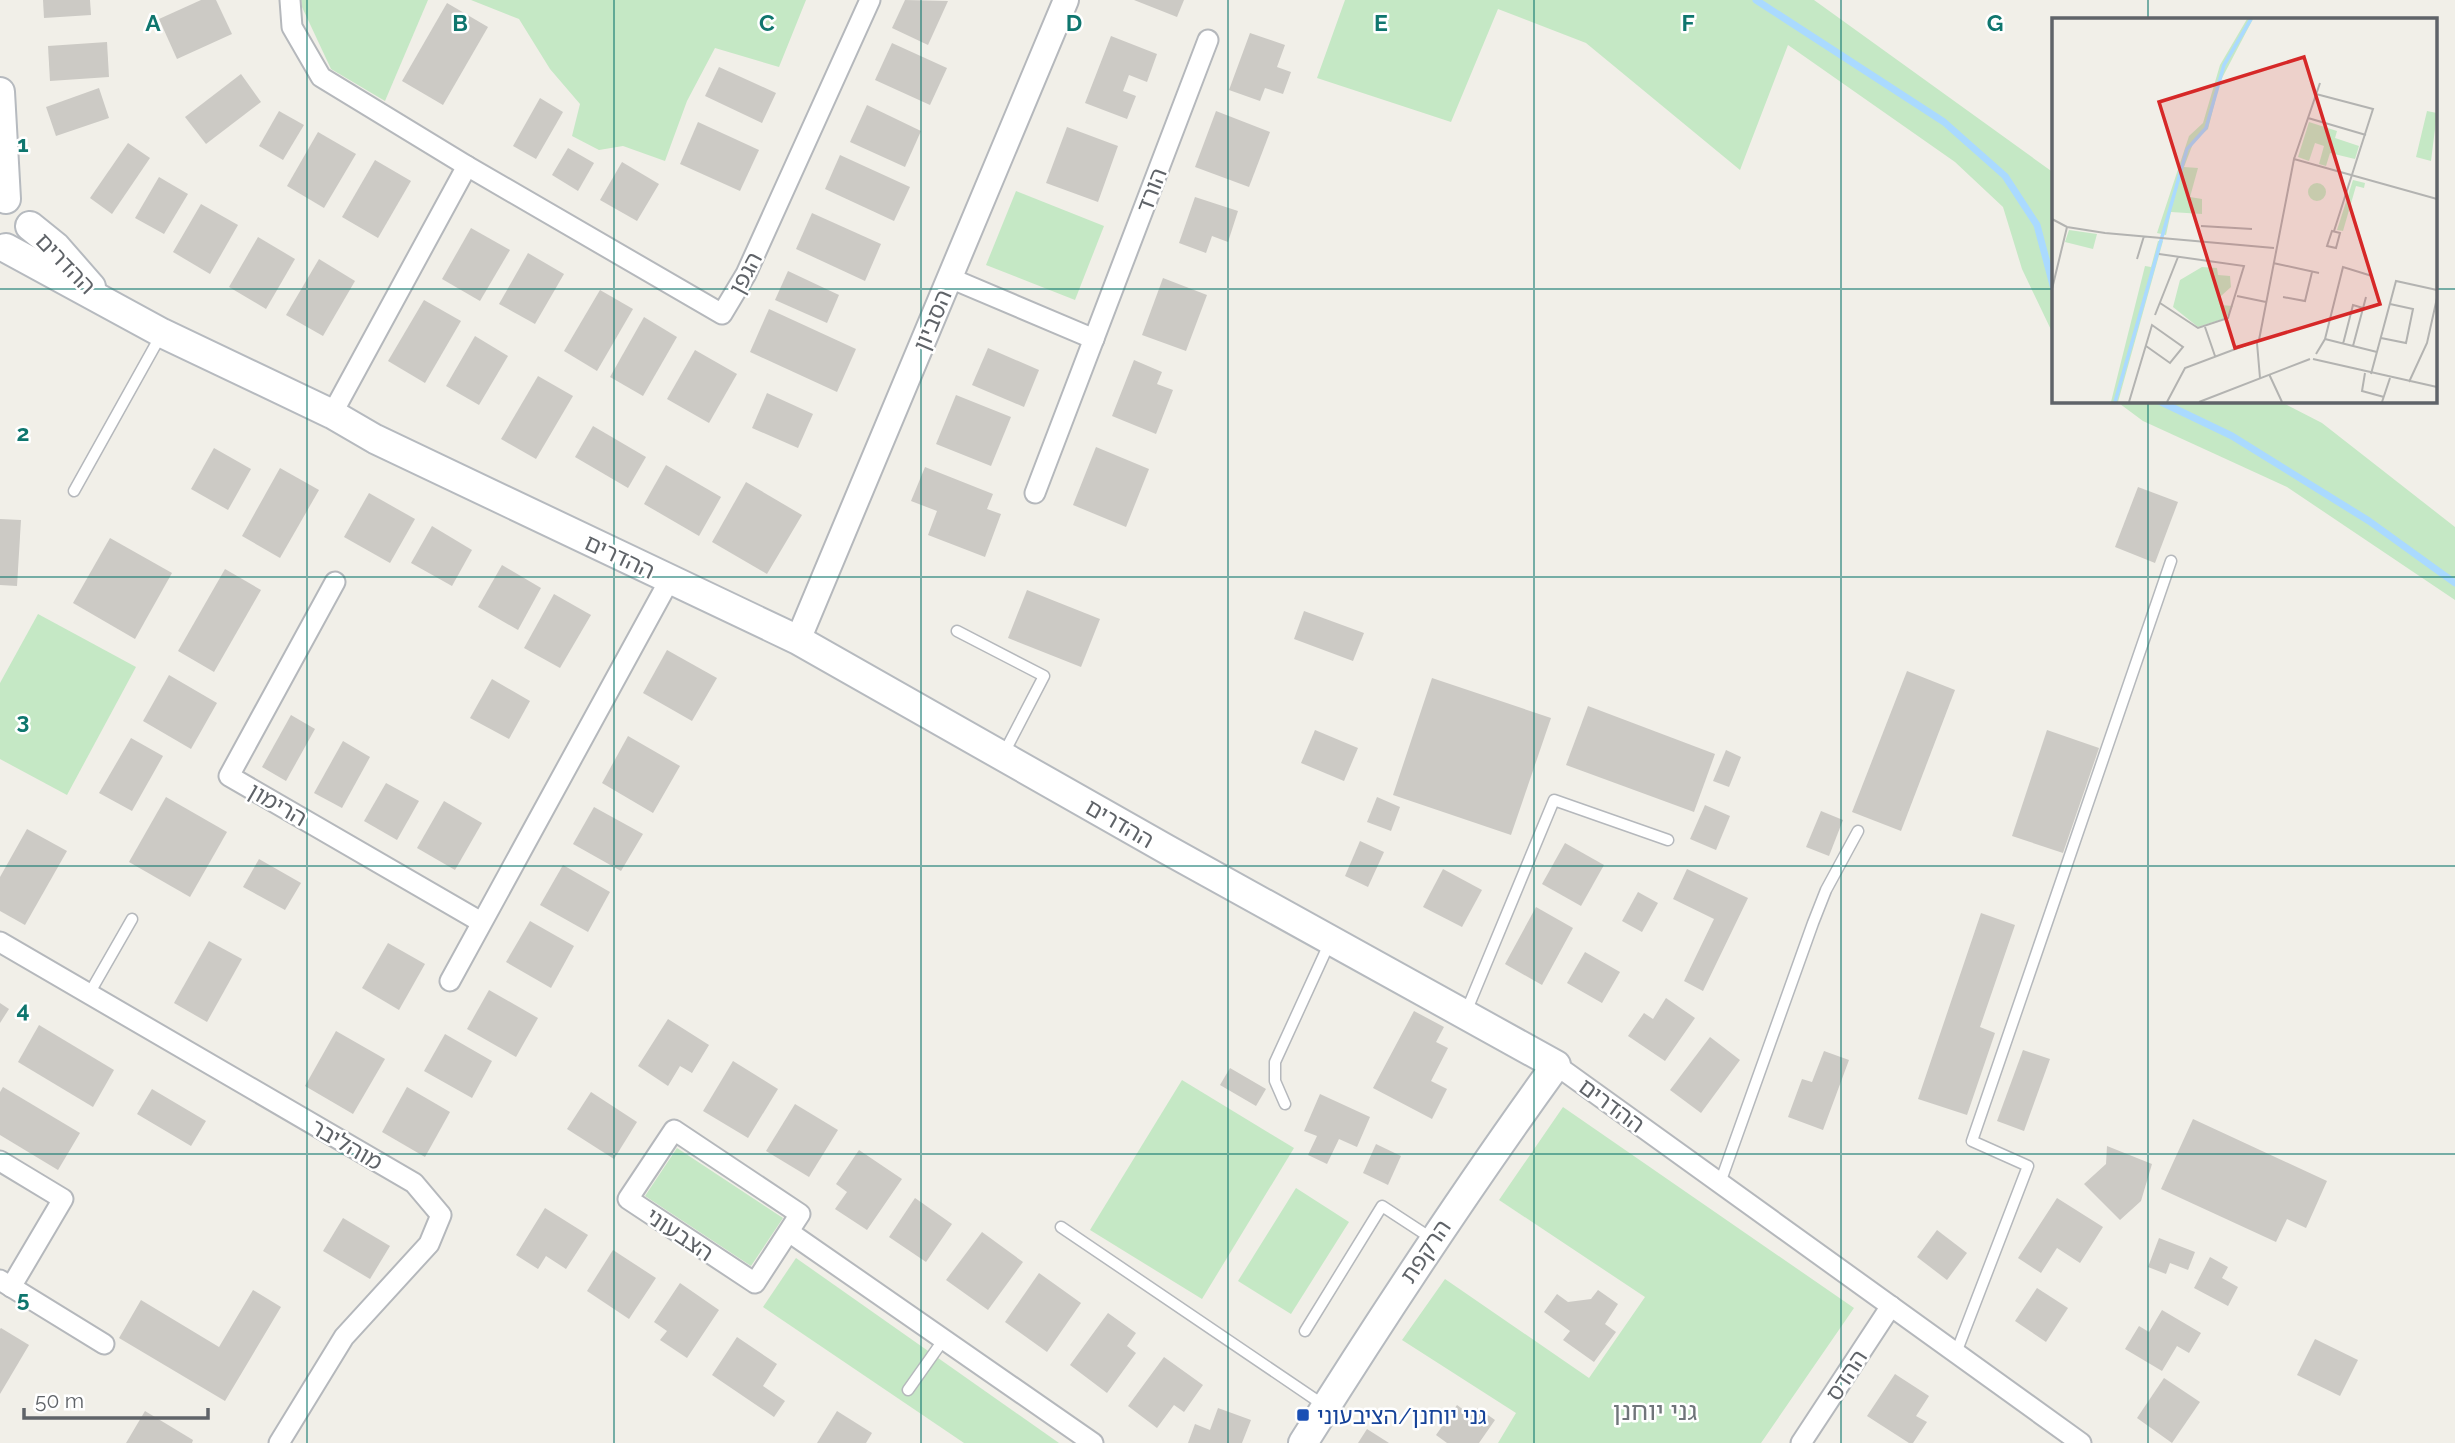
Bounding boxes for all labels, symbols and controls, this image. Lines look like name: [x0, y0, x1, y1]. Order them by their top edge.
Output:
text: A: [145, 9, 161, 36]
text: B: [452, 9, 468, 36]
text: C: [759, 9, 775, 36]
text: D: [1066, 9, 1082, 36]
text: E: [1374, 9, 1388, 36]
text: F: [1681, 9, 1695, 36]
text: G: [1987, 9, 2003, 36]
inset map: [2052, 18, 2438, 402]
text: 1: [17, 130, 29, 157]
street label: הורד: [1130, 164, 1172, 216]
street label: ההדרים: [30, 227, 102, 299]
street label: הגפן: [723, 247, 767, 299]
street label: הסביון: [907, 285, 957, 355]
text: 2: [17, 419, 29, 446]
street label: ההדרים: [581, 528, 659, 584]
text: 3: [17, 707, 29, 734]
street label: הרימון: [244, 777, 312, 831]
street label: ההדרים: [1081, 793, 1159, 853]
text: 4: [16, 996, 30, 1023]
street label: ההדרים: [1574, 1072, 1650, 1138]
street label: מוהליבר: [306, 1113, 388, 1175]
street label: הצבעוני: [641, 1202, 719, 1266]
street label: הרקפת: [1394, 1214, 1456, 1288]
text: 5: [17, 1285, 30, 1312]
street label: ההדס: [1820, 1344, 1872, 1406]
scale bar: [24, 1376, 208, 1420]
text: 50 m: [35, 1388, 84, 1413]
district label: גני יוחנן: [1613, 1396, 1698, 1426]
place label: גני יוחנן/הציבעוני: [1317, 1402, 1487, 1429]
marker: גני יוחנן/הציבעוני: [1295, 1407, 1311, 1423]

